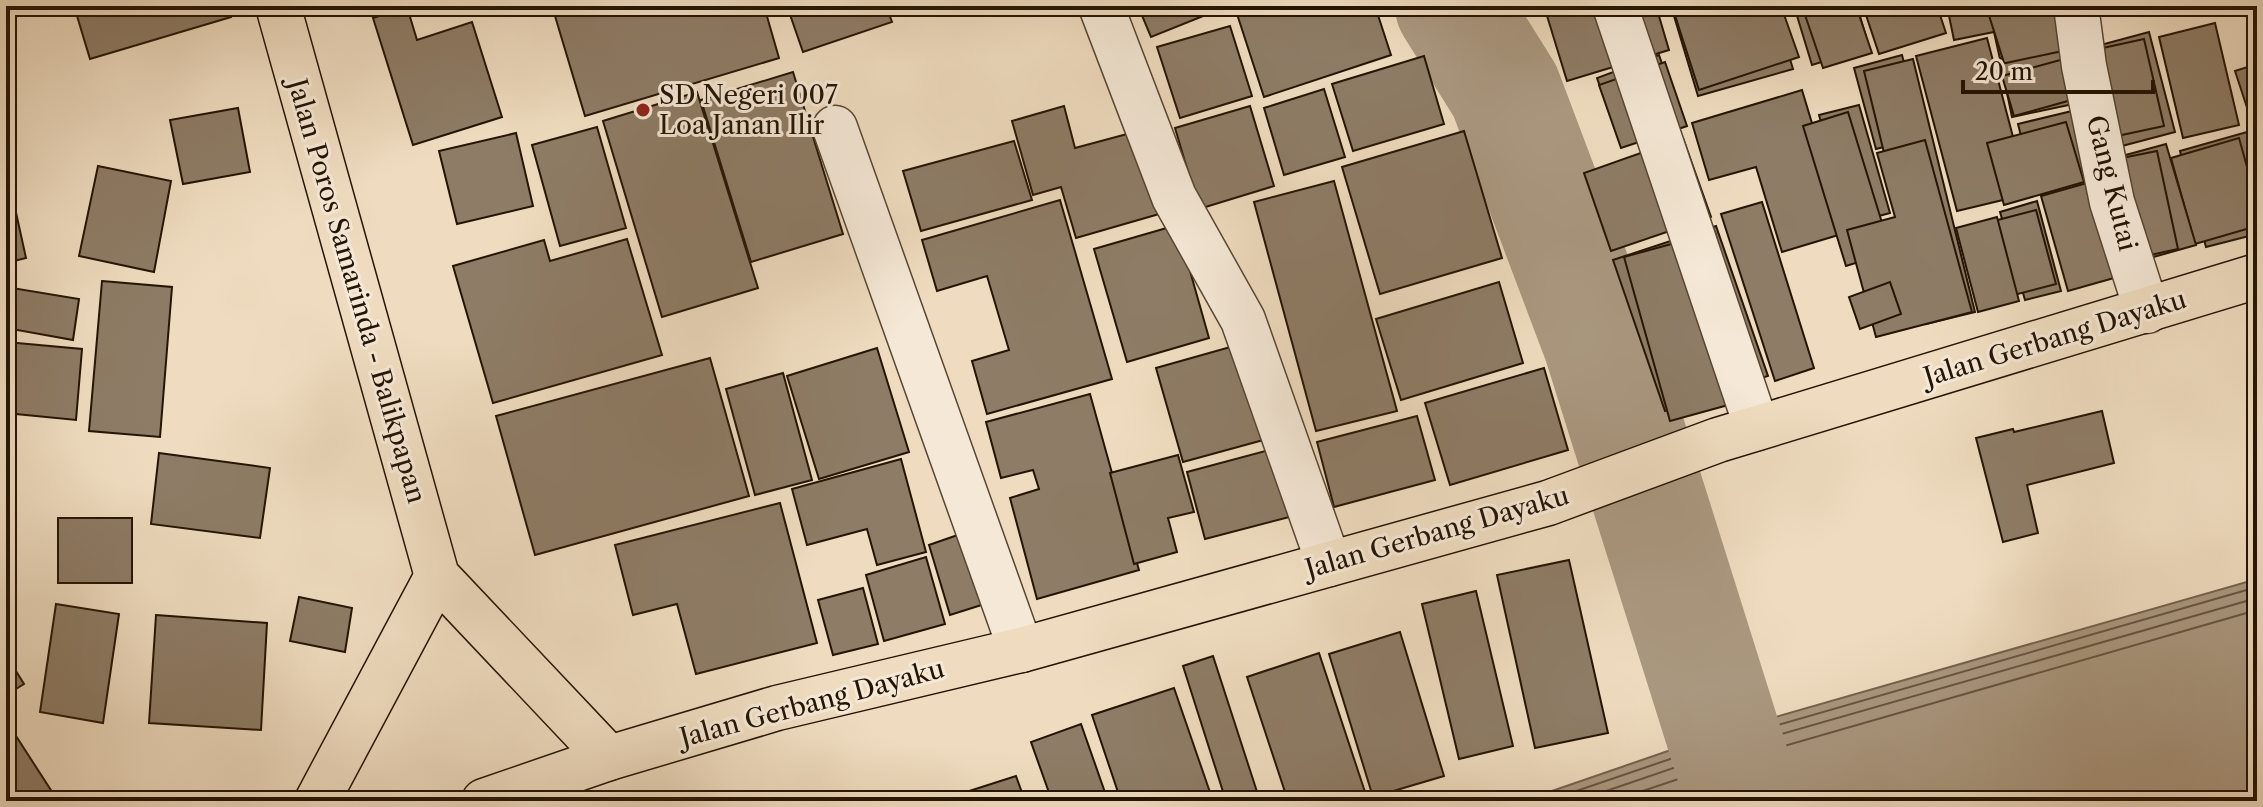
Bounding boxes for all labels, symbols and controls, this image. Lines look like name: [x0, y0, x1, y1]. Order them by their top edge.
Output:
scale bar: [1963, 44, 2153, 94]
text: 20 m: [1975, 57, 2033, 86]
street label: Jalan Poros Samarinda - Balikpapan: [280, 71, 433, 507]
place label: SD Negeri 007 Loa Janan Ilir: [659, 79, 838, 141]
marker: SD Negeri 007 Loa Janan Ilir: [634, 101, 652, 119]
street label: Gang Kutai: [2080, 112, 2144, 254]
street label: Jalan Gerbang Dayaku: [1916, 283, 2190, 394]
street label: Jalan Gerbang Dayaku: [1298, 479, 1572, 586]
street label: Jalan Gerbang Dayaku: [672, 652, 948, 755]

